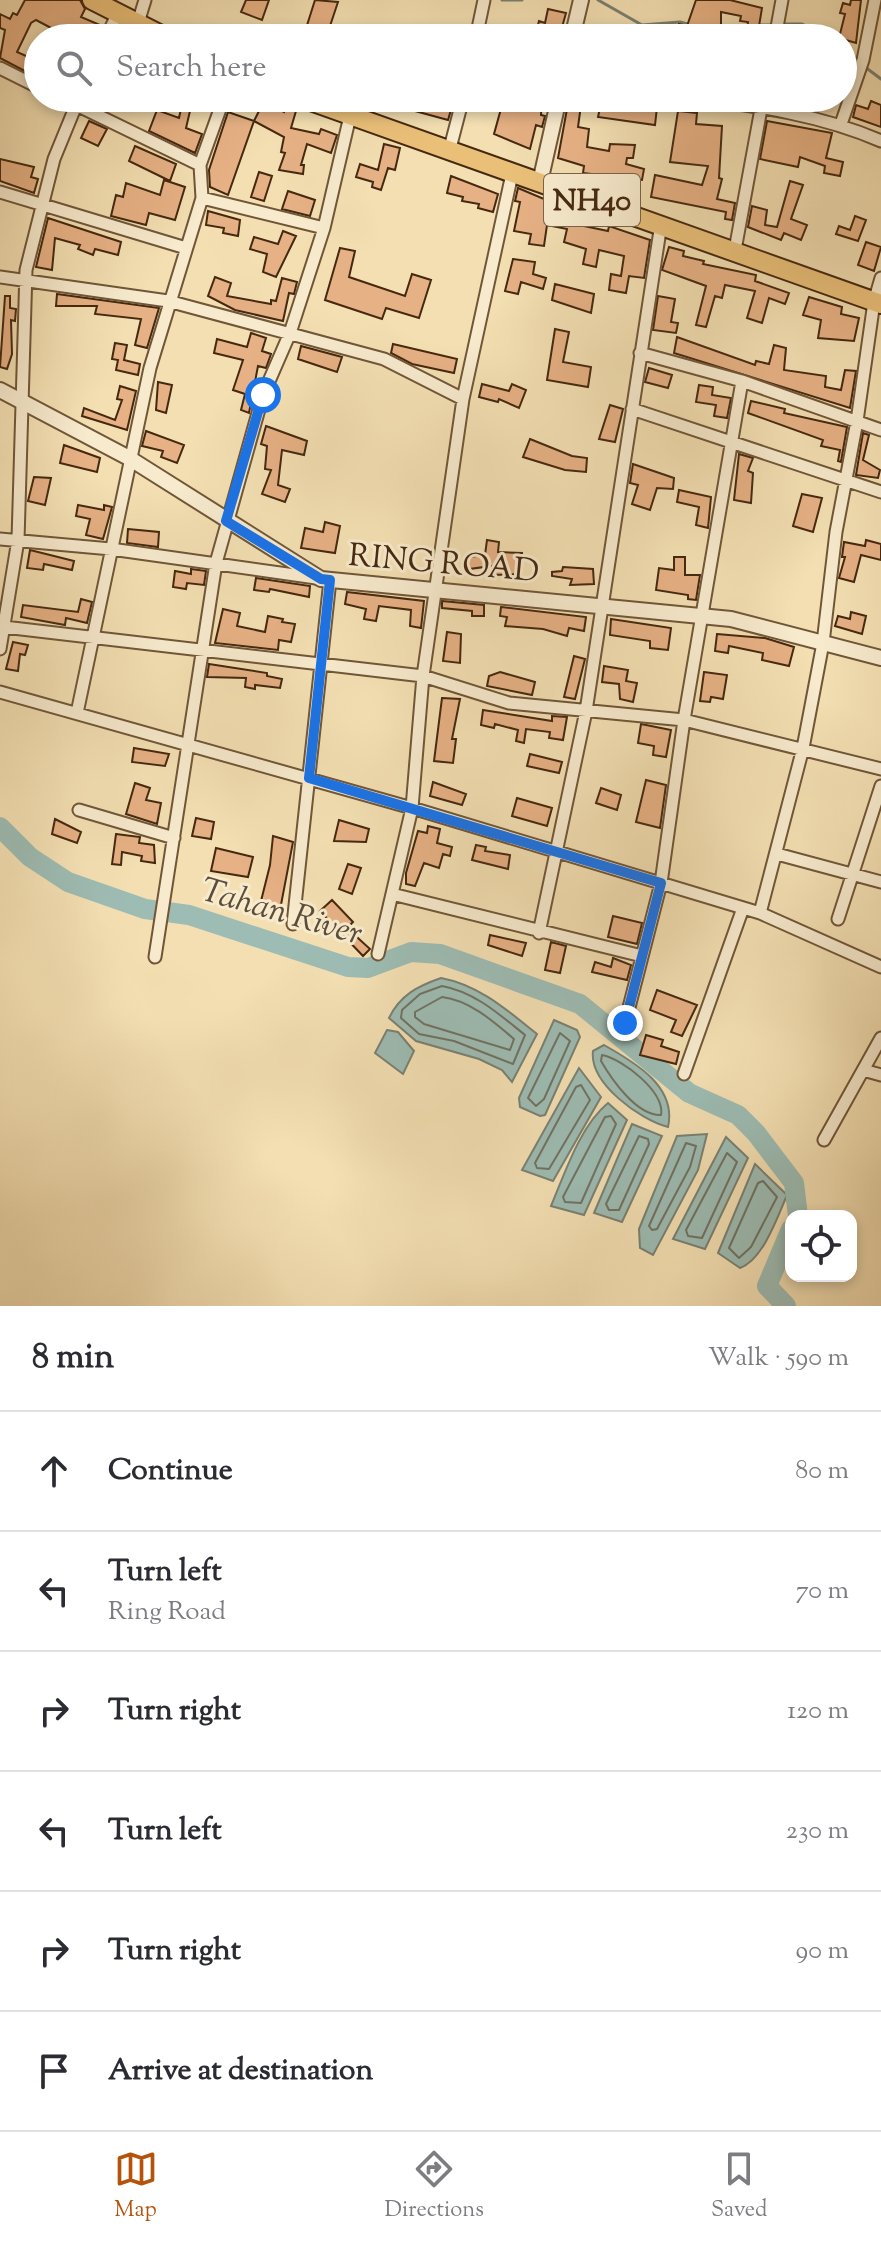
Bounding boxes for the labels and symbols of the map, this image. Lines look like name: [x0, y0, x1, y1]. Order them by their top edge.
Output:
road number: NH40: [544, 174, 640, 226]
route start: [245, 377, 281, 413]
street label: RING ROAD: [347, 534, 541, 596]
water label: Tahan River: [195, 867, 368, 960]
route end: [607, 1005, 643, 1041]

